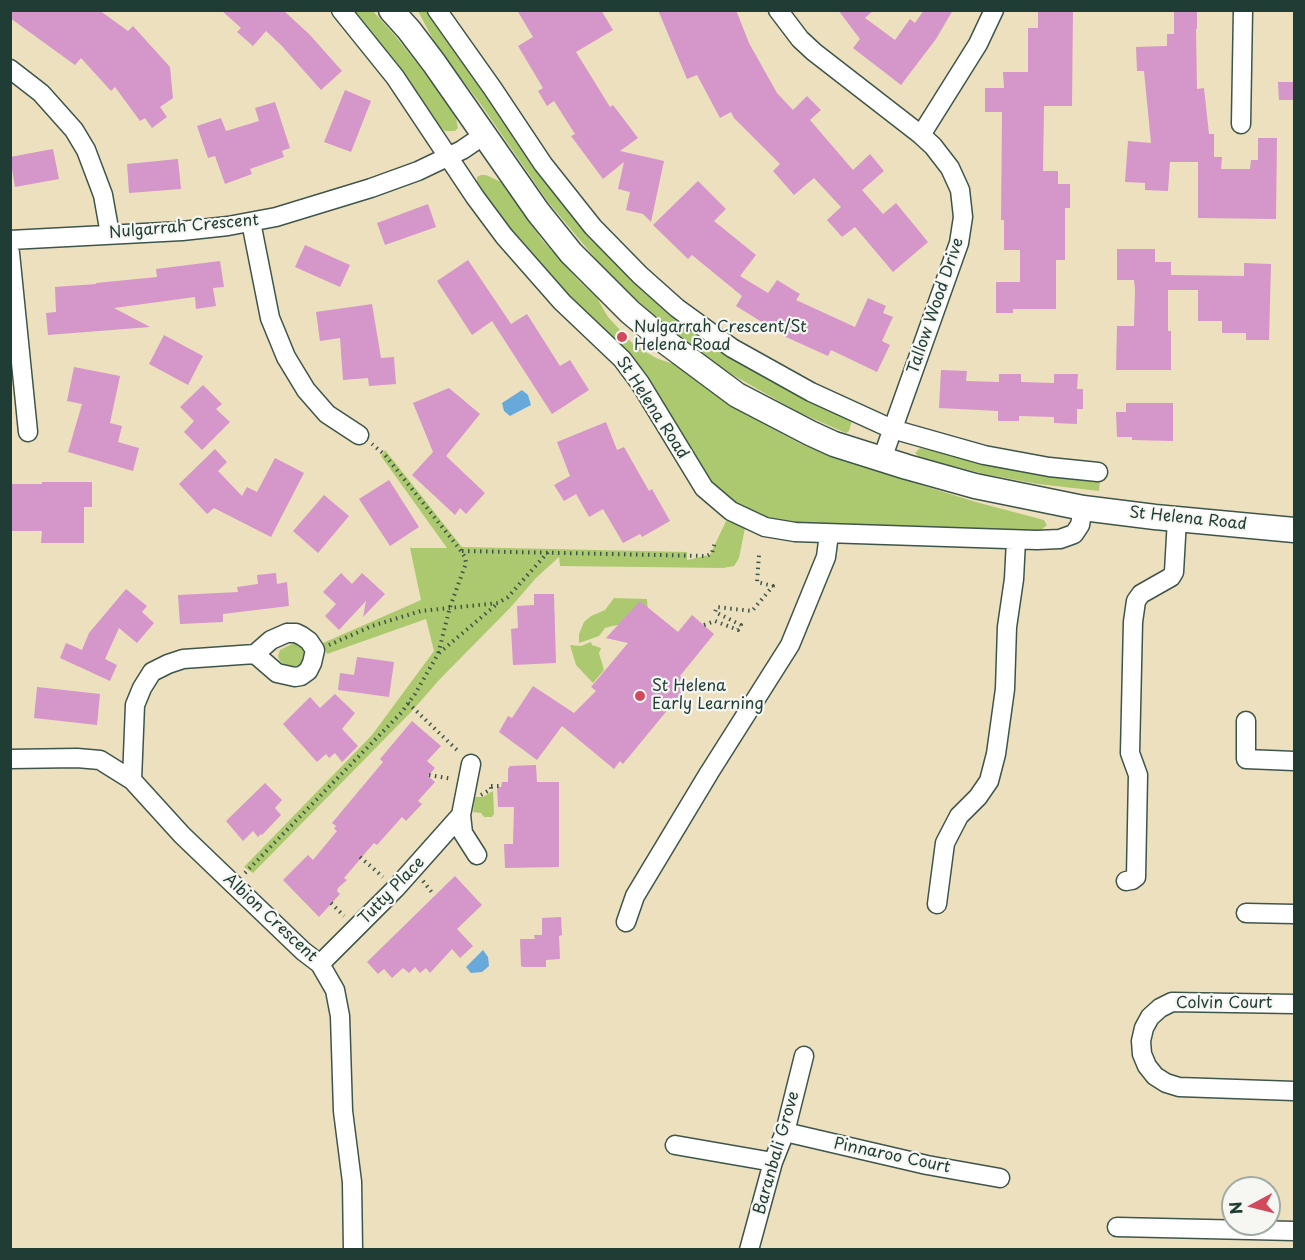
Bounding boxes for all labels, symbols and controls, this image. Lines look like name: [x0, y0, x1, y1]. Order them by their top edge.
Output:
street label: Nulgarrah Crescent: [108, 211, 260, 243]
street label: Tallow Wood Drive: [904, 236, 968, 376]
place label: Nulgarrah Crescent/St Helena Road: [634, 318, 807, 356]
marker: Nulgarrah Crescent/St Helena Road: [615, 330, 629, 344]
street label: St Helena Road: [612, 353, 692, 463]
street label: St Helena Road: [1128, 503, 1248, 535]
place label: St Helena Early Learning: [652, 677, 764, 715]
marker: St Helena Early Learning: [633, 689, 647, 703]
street label: Tutty Place: [355, 853, 429, 929]
street label: Albion Crescent: [219, 870, 321, 966]
street label: Colvin Court: [1176, 994, 1272, 1014]
street label: Baranbali Grove: [750, 1089, 804, 1217]
street label: Pinnaroo Court: [832, 1134, 952, 1178]
north arrow: [1221, 1176, 1281, 1236]
text: N: [1222, 1200, 1248, 1216]

